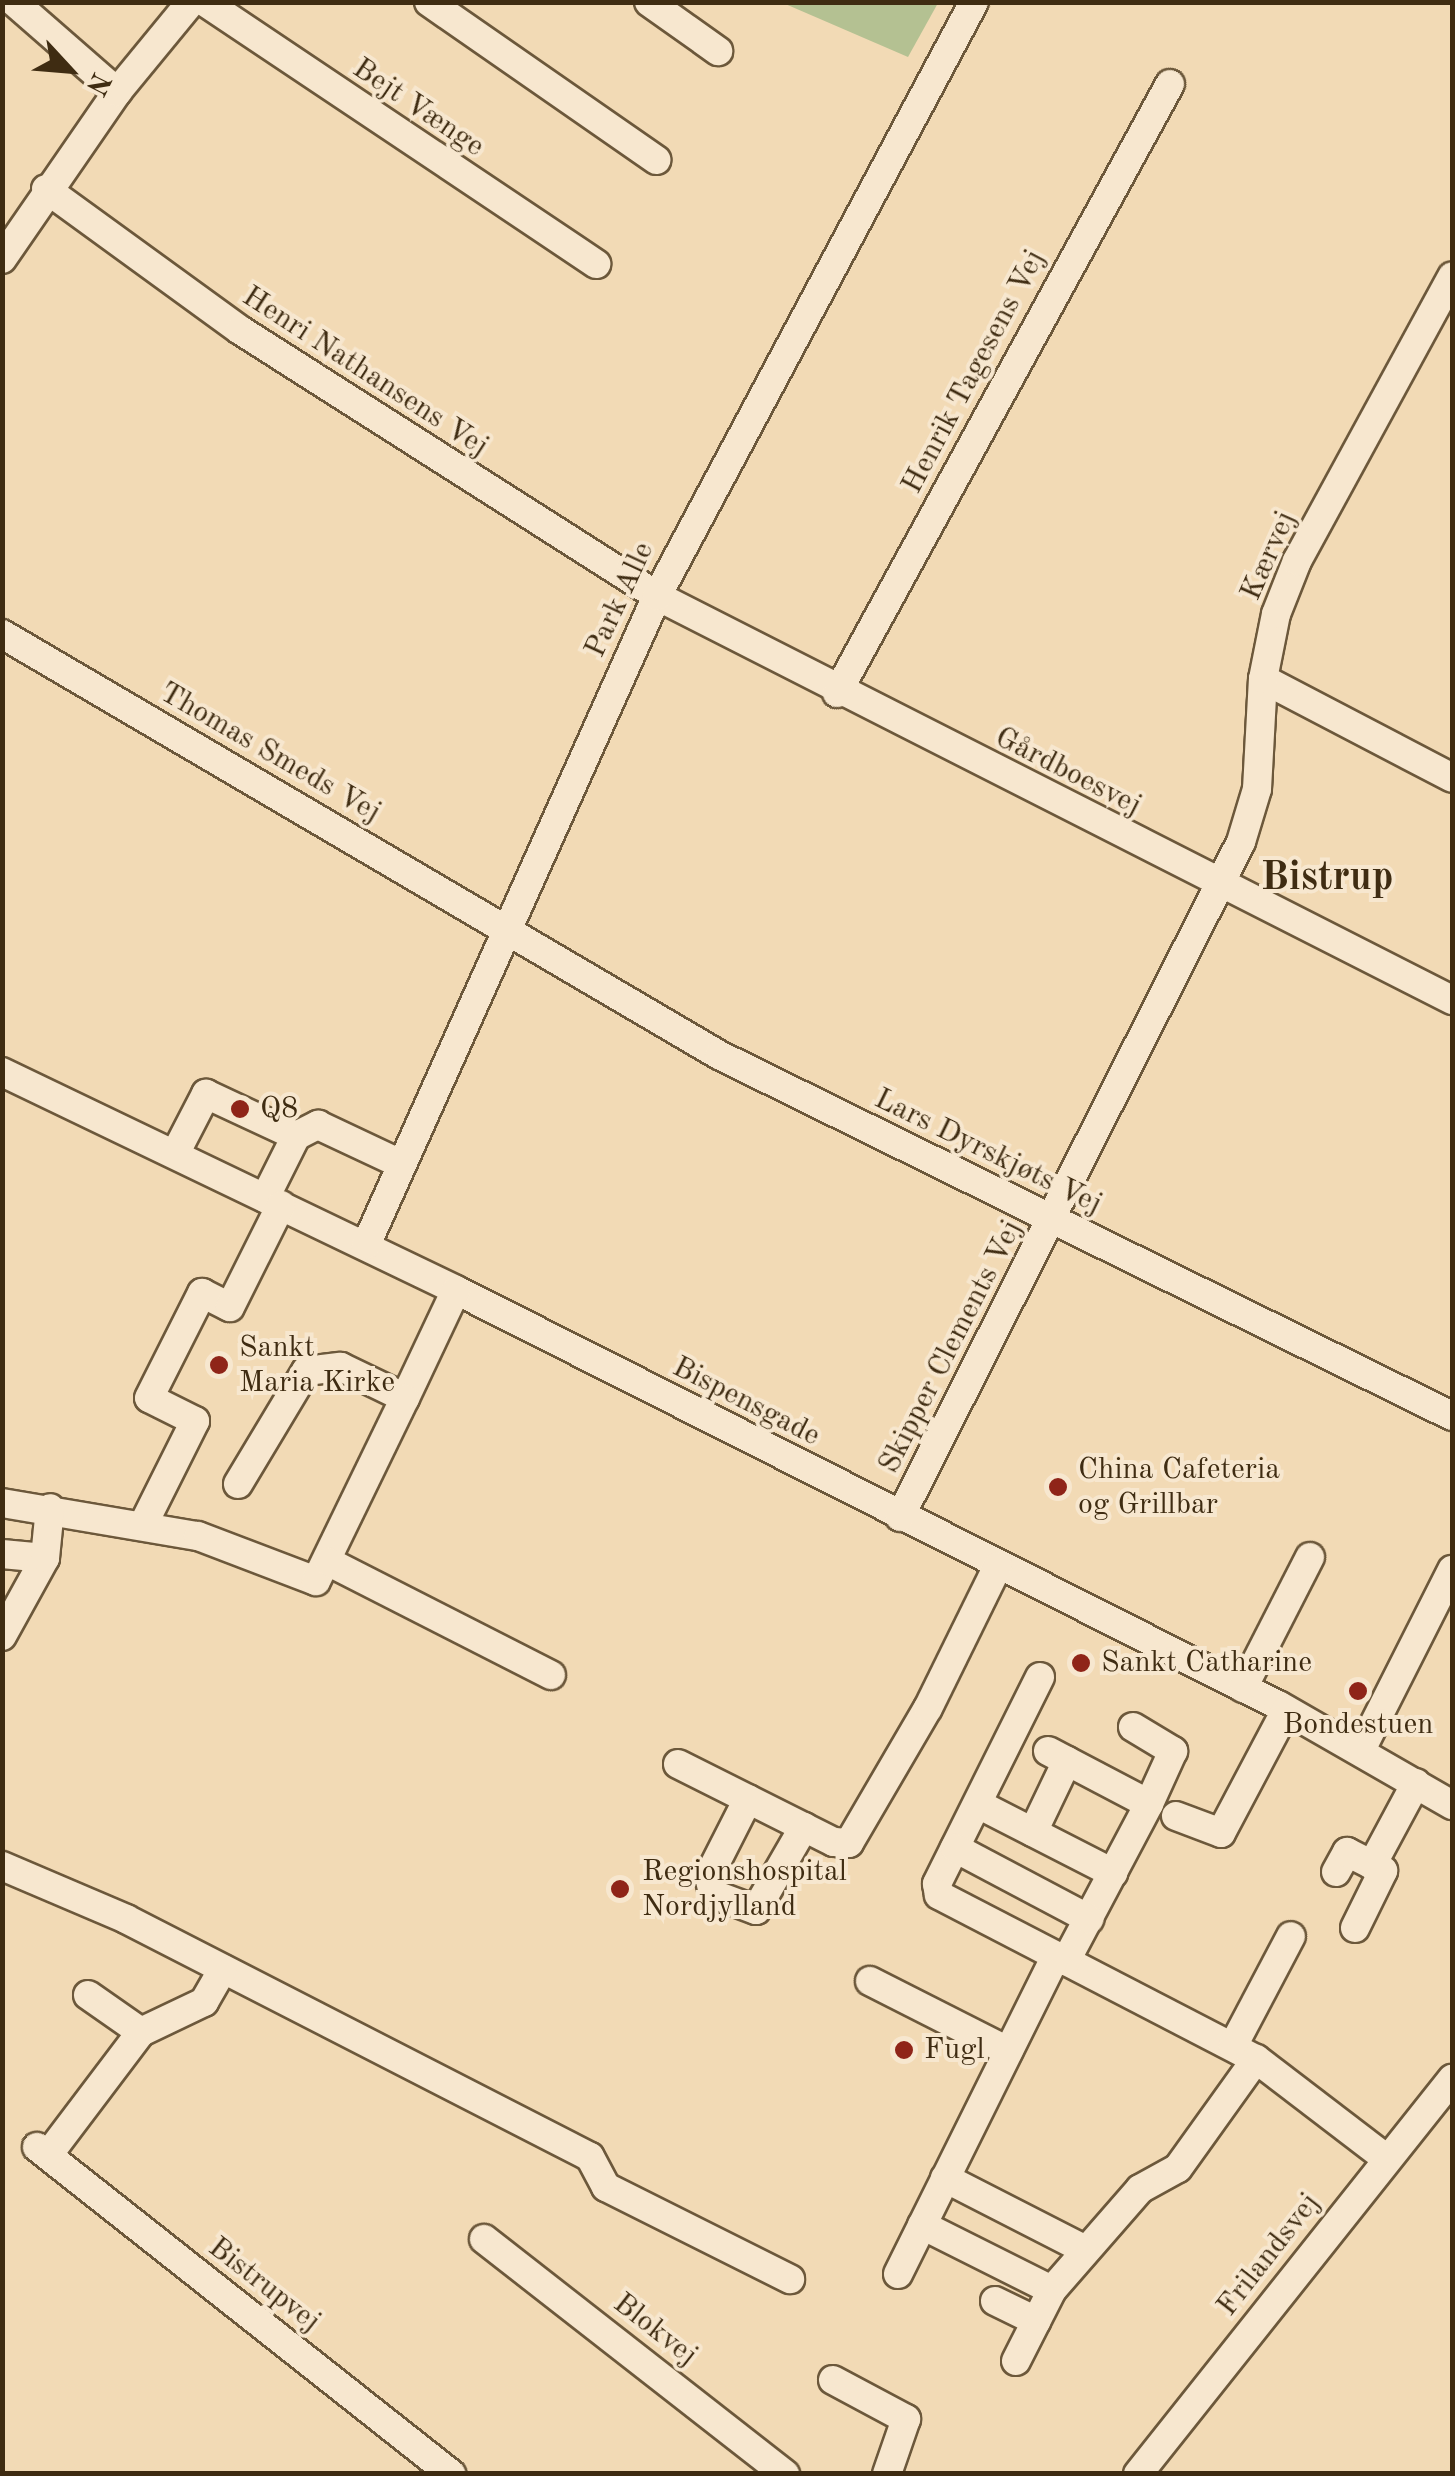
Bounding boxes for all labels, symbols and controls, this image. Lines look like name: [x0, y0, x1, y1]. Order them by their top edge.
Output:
north arrow: [20, 20, 120, 120]
street label: Bejt Vænge: [345, 51, 491, 165]
text: N: [80, 67, 114, 99]
street label: Henrik Tagesens Vej: [895, 244, 1053, 500]
street label: Henri Nathansens Vej: [235, 279, 495, 465]
street label: Kærvej: [1233, 506, 1305, 606]
street label: Park Alle: [578, 537, 662, 663]
street label: Thomas Smeds Vej: [153, 675, 387, 831]
street label: Gårdboesvej: [989, 720, 1147, 824]
district label: Bistrup: [1260, 855, 1394, 903]
street label: Lars Dyrskjøts Vej: [868, 1081, 1108, 1223]
place label: Q8: [260, 1091, 298, 1127]
marker: Q8: [229, 1098, 251, 1120]
street label: Skipper Clements Vej: [872, 1214, 1030, 1480]
place label: Sankt Maria Kirke: [239, 1330, 395, 1400]
street label: Bispensgade: [666, 1349, 826, 1455]
marker: Sankt Maria Kirke: [208, 1354, 230, 1376]
place label: China Cafeteria og Grillbar: [1078, 1452, 1280, 1522]
marker: China Cafeteria og Grillbar: [1047, 1476, 1069, 1498]
place label: Sankt Catharine: [1101, 1645, 1312, 1681]
marker: Sankt Catharine: [1070, 1652, 1092, 1674]
marker: Bondestuen: [1347, 1680, 1369, 1702]
place label: Bondestuen: [1283, 1707, 1433, 1743]
place label: Regionshospital Nordjylland: [642, 1854, 847, 1924]
marker: Regionshospital Nordjylland: [607, 1876, 633, 1902]
place label: Fugl: [924, 2032, 985, 2068]
marker: Fugl: [893, 2039, 915, 2061]
street label: Frilandsvej: [1210, 2186, 1328, 2324]
street label: Bistrupvej: [201, 2230, 327, 2340]
street label: Blokvej: [606, 2286, 704, 2374]

